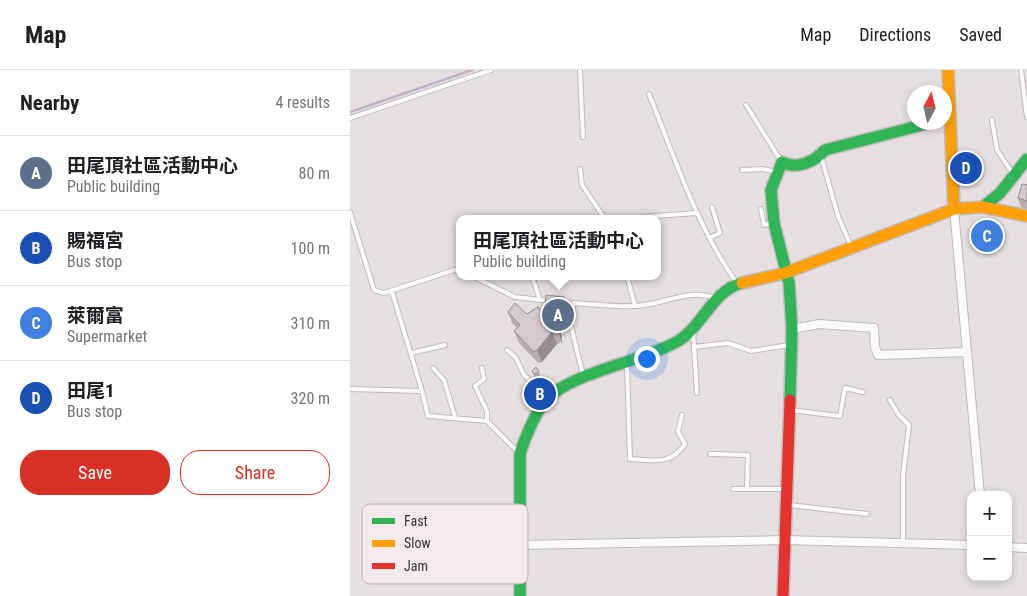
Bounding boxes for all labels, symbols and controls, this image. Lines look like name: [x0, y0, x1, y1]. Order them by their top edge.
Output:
text: Map: [25, 21, 66, 49]
text: Map: [800, 24, 831, 45]
text: Directions: [859, 24, 931, 45]
text: Saved: [959, 24, 1002, 45]
north arrow: [907, 85, 952, 130]
text: Nearby: [20, 91, 79, 115]
text: 4 results: [275, 93, 330, 112]
pin: D: [950, 149, 982, 187]
text: 田尾頂社區活動中心: [67, 154, 238, 177]
text: A: [31, 164, 41, 183]
text: 80 m: [298, 164, 330, 183]
text: Public building: [67, 177, 160, 196]
popup: [456, 215, 661, 280]
pin: C: [971, 217, 1003, 255]
text: 賜福宮: [67, 229, 124, 252]
text: 田尾頂社區活動中心: [473, 229, 644, 252]
text: B: [32, 239, 40, 258]
text: 100 m: [291, 239, 330, 258]
text: Bus stop: [67, 252, 122, 271]
text: Public building: [473, 252, 566, 271]
pin: A: [542, 296, 574, 334]
text: 萊爾富: [67, 304, 124, 327]
text: C: [31, 314, 41, 333]
text: 310 m: [291, 314, 330, 333]
text: Supermarket: [67, 327, 147, 346]
your location: [634, 346, 660, 372]
pin: B: [524, 375, 556, 413]
text: 田尾1: [67, 379, 115, 402]
text: D: [31, 389, 41, 408]
text: 320 m: [291, 389, 330, 408]
text: Bus stop: [67, 402, 122, 421]
button: Save: [20, 450, 170, 495]
button: Share: [180, 450, 330, 495]
map controls: [967, 491, 1012, 581]
button: +: [967, 491, 1012, 536]
legend: [362, 504, 528, 584]
text: Fast: [404, 513, 428, 529]
text: Slow: [404, 535, 431, 551]
button: −: [967, 536, 1012, 581]
text: Jam: [404, 558, 428, 574]

